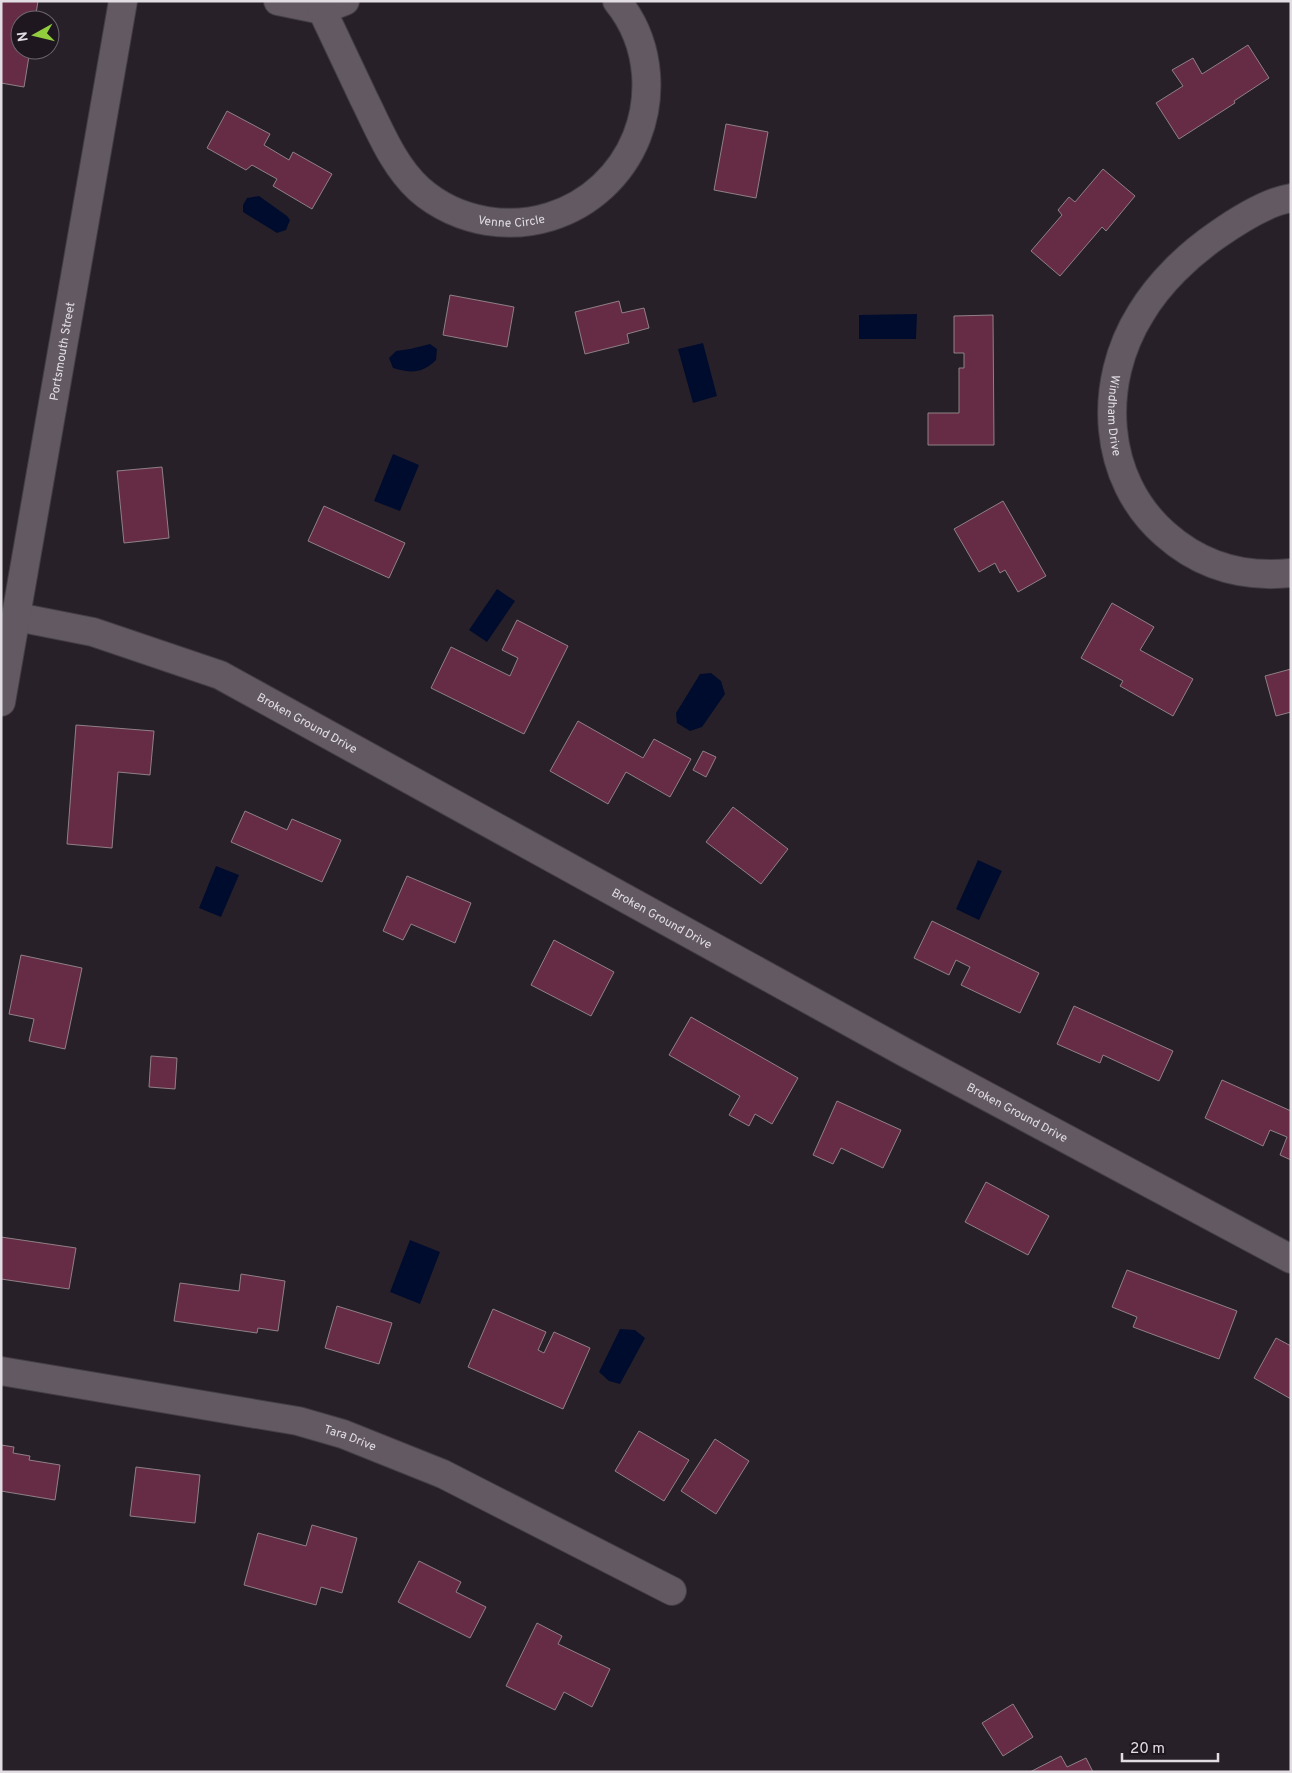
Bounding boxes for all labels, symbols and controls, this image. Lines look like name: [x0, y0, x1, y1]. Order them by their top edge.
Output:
north arrow: [10, 10, 60, 60]
text: N: [14, 30, 33, 43]
street label: Venne Circle: [476, 211, 547, 232]
street label: Portsmouth Street: [47, 301, 79, 402]
street label: Windham Drive: [1103, 373, 1124, 458]
street label: Broken Ground Drive: [254, 690, 360, 758]
street label: Broken Ground Drive: [608, 885, 714, 953]
street label: Broken Ground Drive: [963, 1080, 1070, 1147]
street label: Tara Drive: [322, 1422, 378, 1455]
scale bar: [1122, 1730, 1218, 1762]
text: 20 m: [1130, 1740, 1165, 1759]

